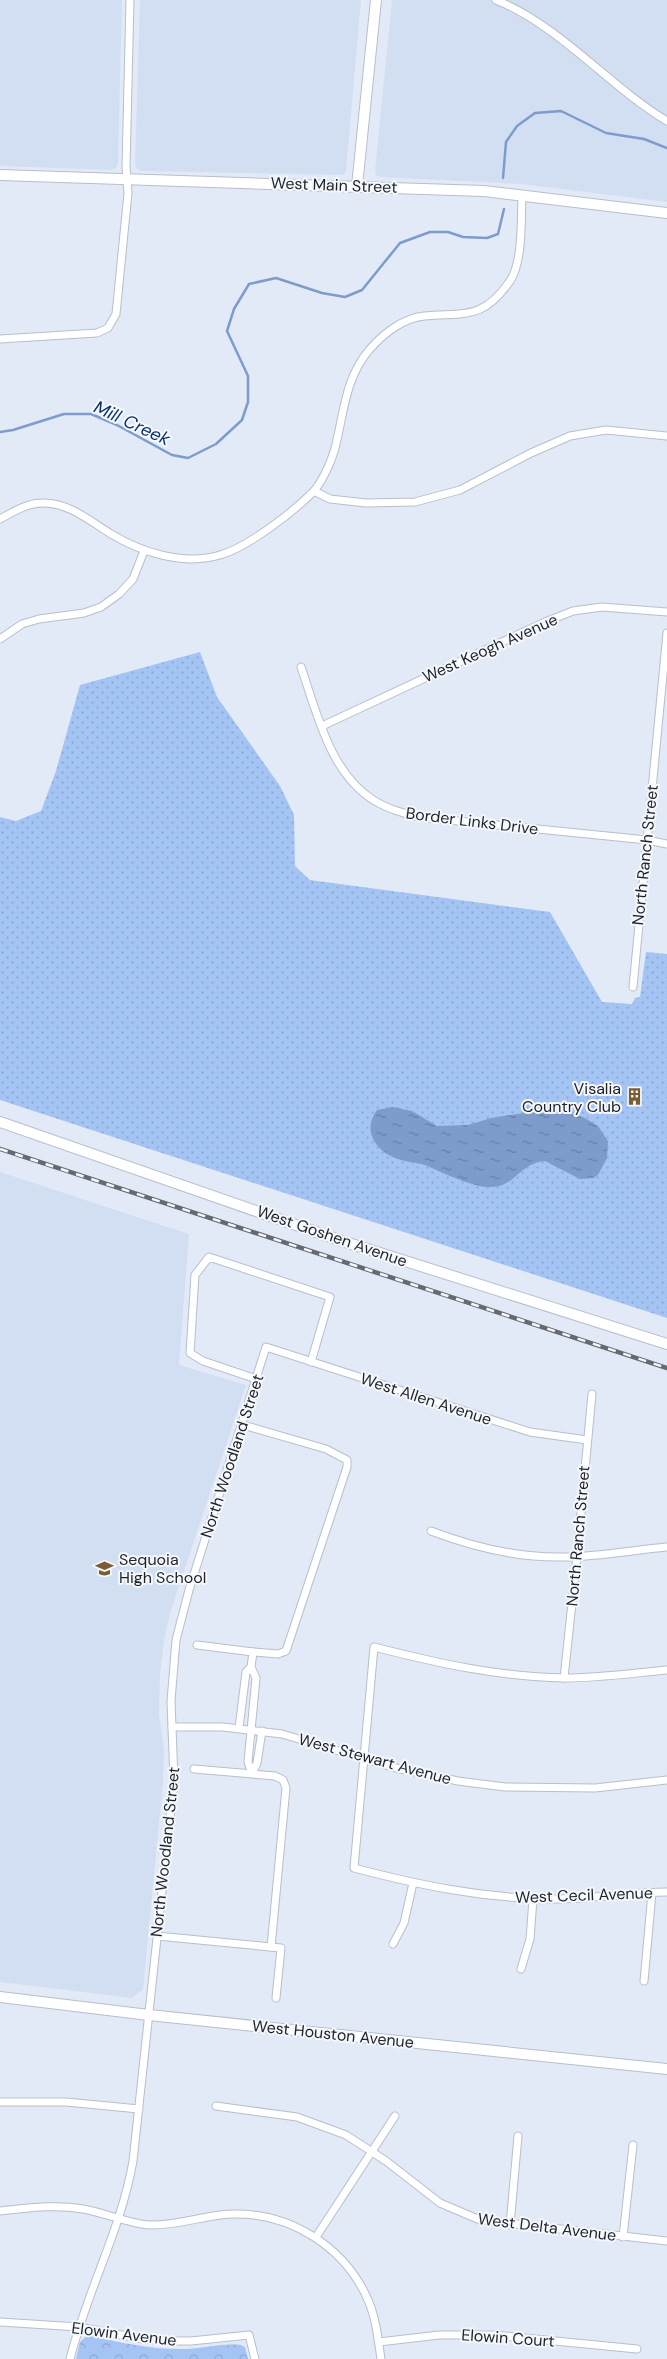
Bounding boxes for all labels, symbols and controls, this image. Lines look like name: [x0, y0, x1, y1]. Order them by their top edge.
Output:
street label: West Main Street: [270, 172, 398, 198]
water label: Mill Creek: [90, 395, 175, 451]
street label: West Keogh Avenue: [419, 609, 561, 687]
street label: North Ranch Street: [627, 784, 663, 926]
street label: Border Links Drive: [405, 802, 539, 840]
place label: Visalia Country Club: [522, 1078, 621, 1117]
building icon: Visalia Country Club: [625, 1087, 645, 1107]
street label: West Goshen Avenue: [254, 1200, 410, 1272]
street label: West Allen Avenue: [358, 1368, 494, 1430]
street label: North Woodland Street: [196, 1371, 268, 1541]
street label: North Ranch Street: [561, 1465, 595, 1607]
place label: Sequoia High School: [119, 1549, 206, 1588]
school or university icon: Sequoia High School: [95, 1558, 115, 1578]
street label: West Stewart Avenue: [296, 1728, 454, 1790]
street label: North Woodland Street: [146, 1766, 184, 1938]
street label: West Cecil Avenue: [515, 1882, 653, 1908]
street label: West Houston Avenue: [251, 2015, 415, 2053]
street label: West Delta Avenue: [477, 2208, 617, 2246]
street label: Elowin Avenue: [70, 2317, 178, 2351]
street label: Elowin Court: [461, 2324, 555, 2352]

